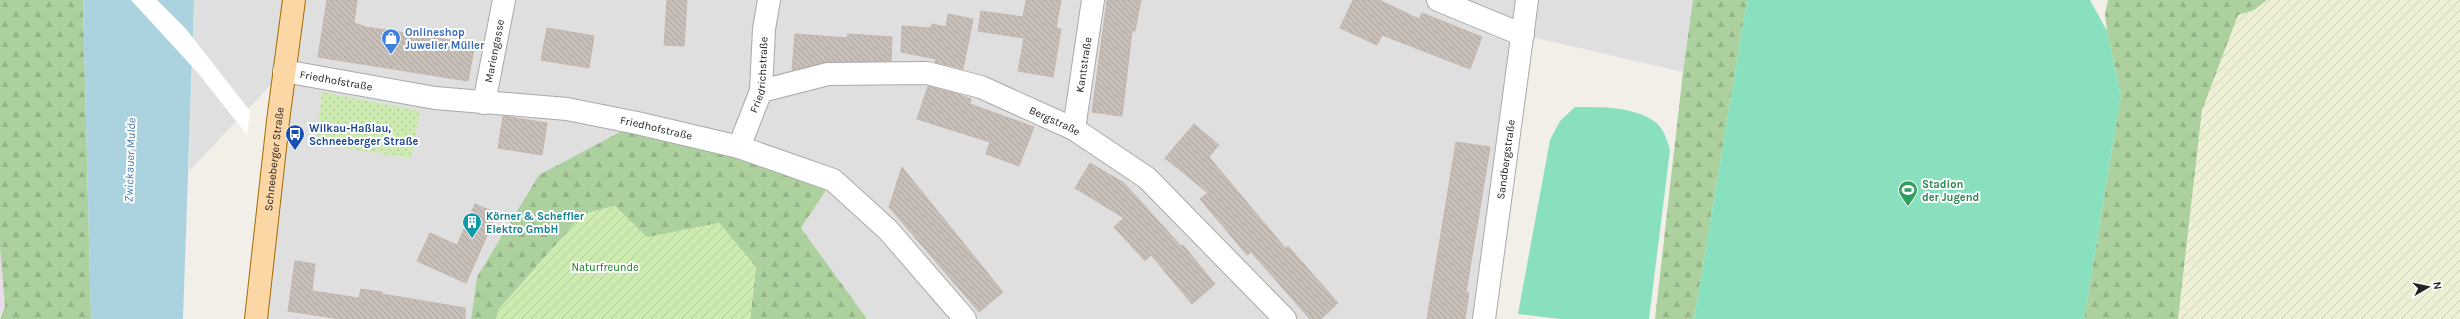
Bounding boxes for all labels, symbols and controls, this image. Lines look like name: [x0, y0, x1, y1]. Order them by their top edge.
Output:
street label: Mariengasse: [482, 18, 507, 84]
place label: Onlineshop Juwelier Müller: [405, 26, 485, 52]
shop icon: Onlineshop Juwelier Müller: [380, 27, 402, 55]
street label: Friedrichstraße: [747, 36, 771, 115]
street label: Kantstraße: [1073, 36, 1095, 93]
street label: Friedhofstraße: [299, 68, 374, 94]
street label: Bergstraße: [1027, 104, 1083, 139]
street label: Schneeberger Straße: [262, 106, 287, 212]
street label: Friedhofstraße: [619, 114, 694, 143]
water label: Zwickauer Mulde: [122, 117, 138, 203]
street label: Sandbergstraße: [1494, 118, 1518, 200]
place label: Wilkau-Haßlau, Schneeberger Straße: [309, 122, 419, 148]
bus stop icon: Wilkau-Haßlau, Schneeberger Straße: [284, 123, 306, 151]
place label: Stadion der Jugend: [1922, 178, 1979, 204]
sports icon: Stadion der Jugend: [1897, 179, 1919, 207]
place label: Körner & Scheffler Elektro GmbH: [486, 210, 585, 236]
building icon: Körner & Scheffler Elektro GmbH: [461, 211, 483, 239]
park label: Naturfreunde: [571, 261, 639, 274]
north arrow: [2408, 267, 2448, 307]
text: N: [2430, 281, 2444, 290]

